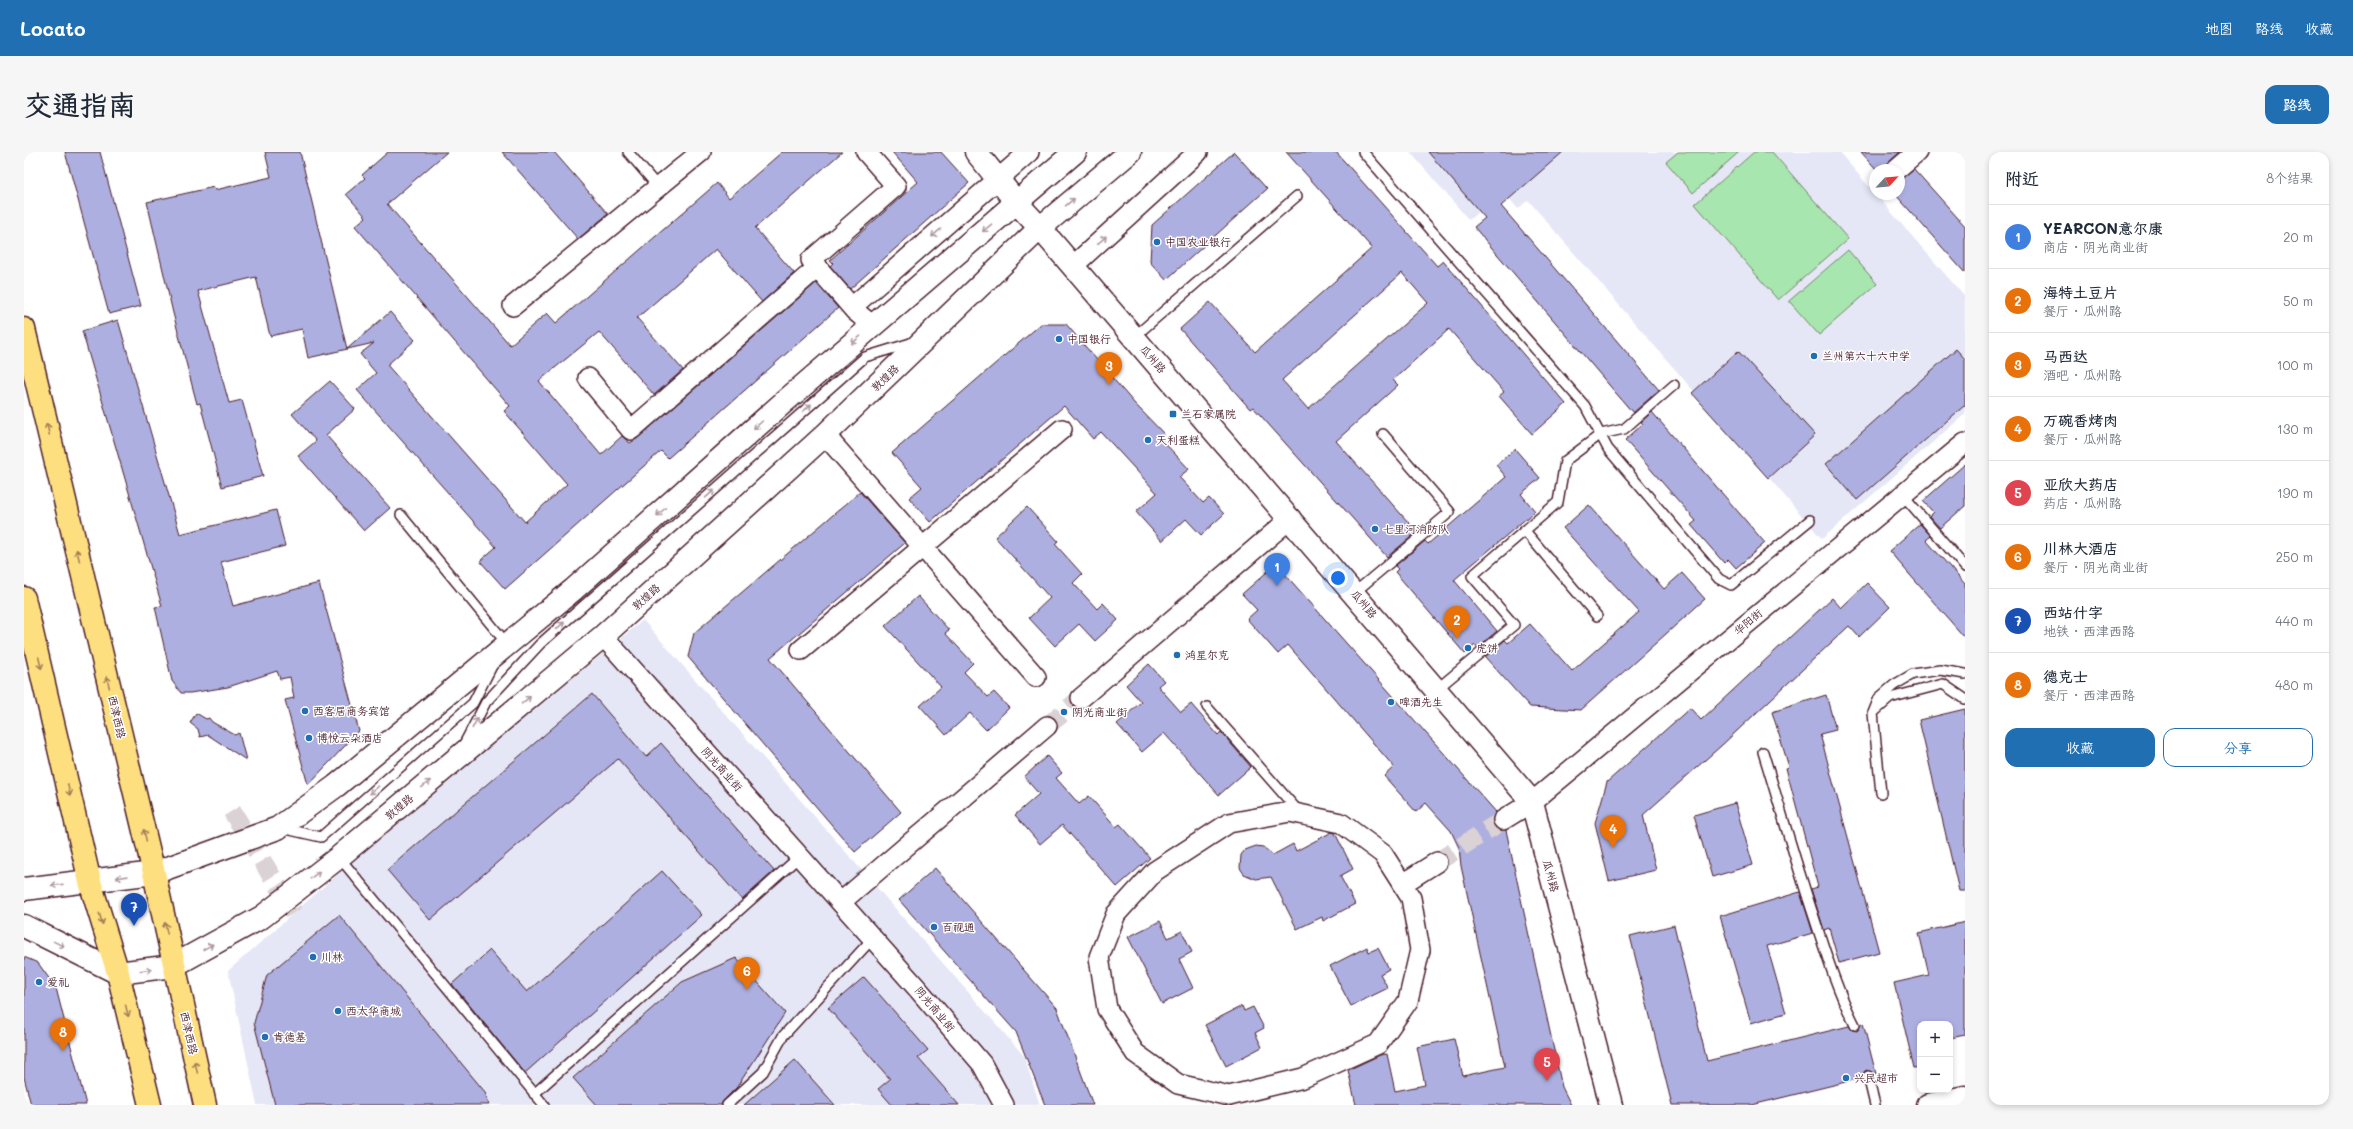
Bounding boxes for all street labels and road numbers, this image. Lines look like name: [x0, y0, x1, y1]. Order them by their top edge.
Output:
street label: 瓜州路: [1137, 341, 1170, 376]
street label: 敦煌路: [868, 361, 902, 394]
street label: 敦煌路: [628, 580, 663, 613]
street label: 瓜州路: [1348, 586, 1381, 621]
street label: 华阳街: [1730, 605, 1766, 638]
street label: 西津西路: [105, 694, 130, 740]
street label: 阴光商业街: [698, 743, 747, 795]
street label: 敦煌路: [381, 790, 416, 823]
street label: 瓜州路: [1540, 858, 1563, 894]
street label: 阴光商业街: [912, 983, 959, 1035]
street label: 西津西路: [177, 1010, 202, 1056]

